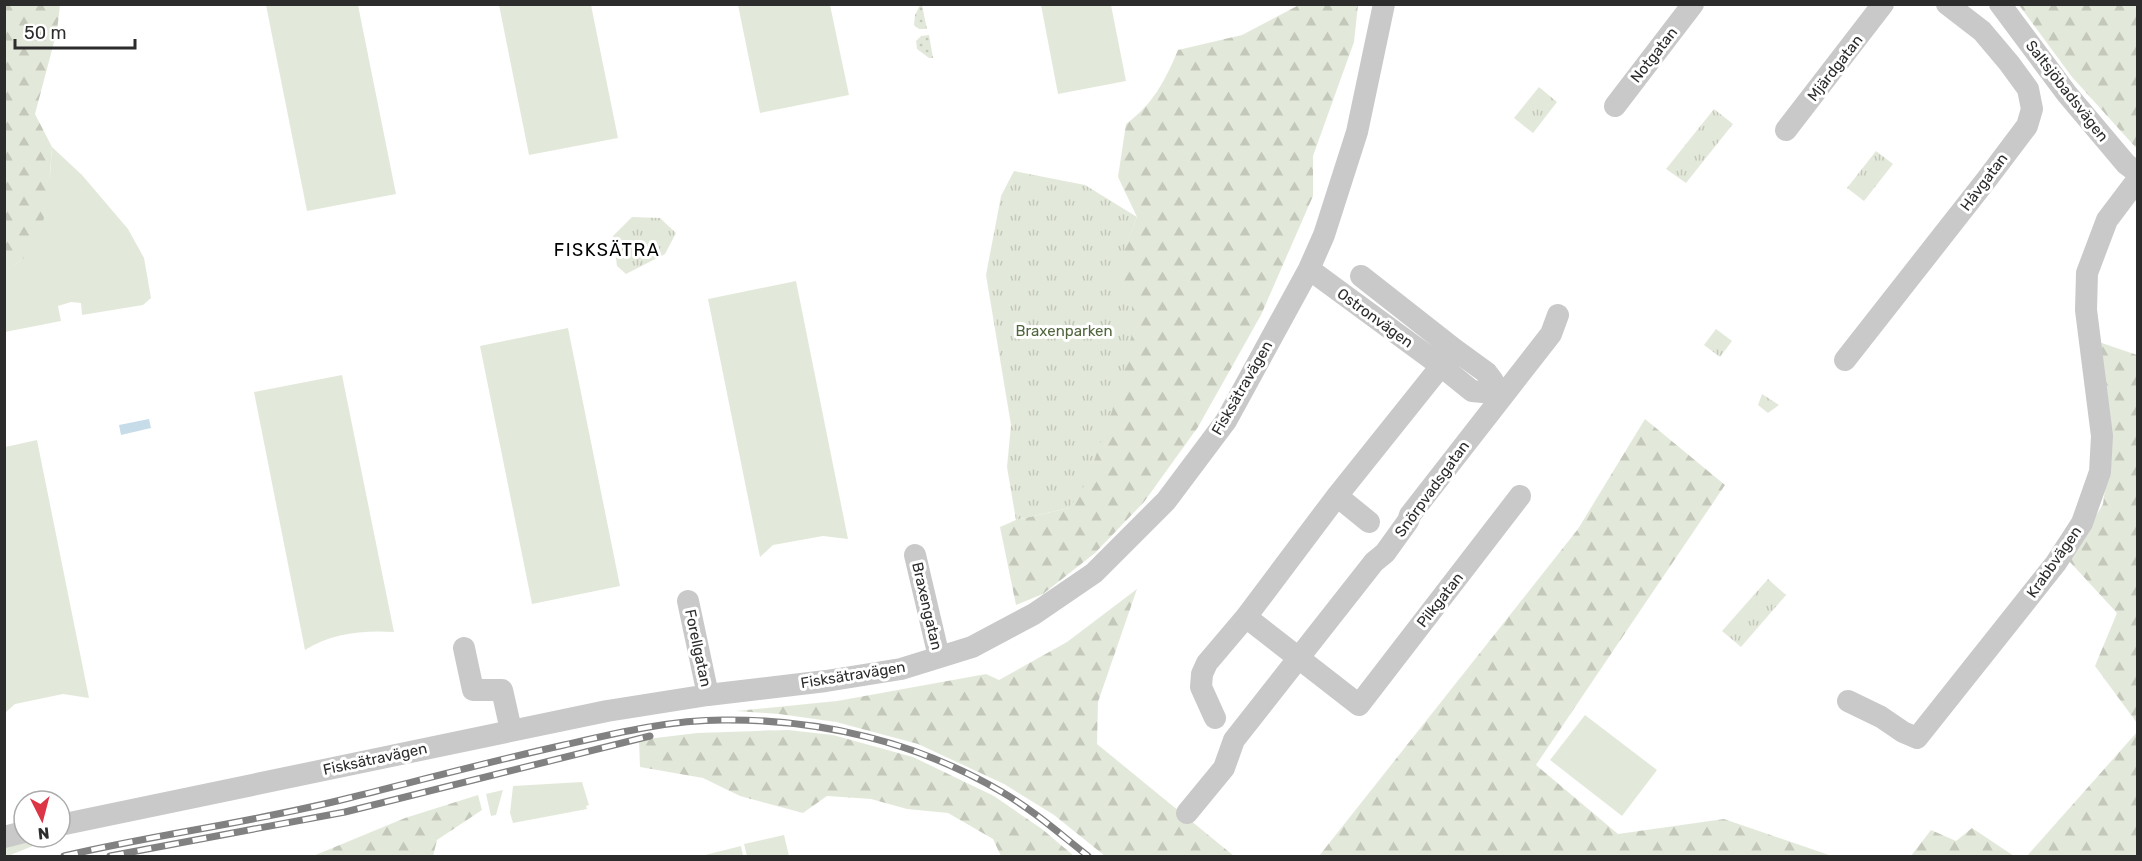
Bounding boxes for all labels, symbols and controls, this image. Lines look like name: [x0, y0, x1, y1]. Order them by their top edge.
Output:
scale bar: [15, 12, 135, 50]
text: 50 m: [24, 22, 67, 44]
street label: Notgatan: [1627, 24, 1681, 86]
street label: Mjärdgatan: [1804, 31, 1866, 105]
street label: Saltsjöbadsvägen: [2022, 37, 2112, 145]
street label: Håvgatan: [1957, 150, 2011, 214]
district label: FISKSÄTRA: [554, 239, 660, 261]
street label: Ostronvägen: [1334, 284, 1416, 352]
park label: Braxenparken: [1015, 322, 1113, 340]
street label: Fisksätravägen: [1208, 338, 1276, 438]
street label: Snörpvadsgatan: [1391, 437, 1473, 541]
street label: Krabbvägen: [2023, 523, 2085, 601]
street label: Braxengatan: [908, 560, 946, 652]
street label: Pilkgatan: [1413, 569, 1467, 631]
street label: Forellgatan: [681, 608, 715, 688]
street label: Fisksätravägen: [799, 658, 907, 692]
street label: Fisksätravägen: [321, 739, 429, 779]
north arrow: [12, 789, 72, 849]
text: N: [37, 823, 50, 843]

